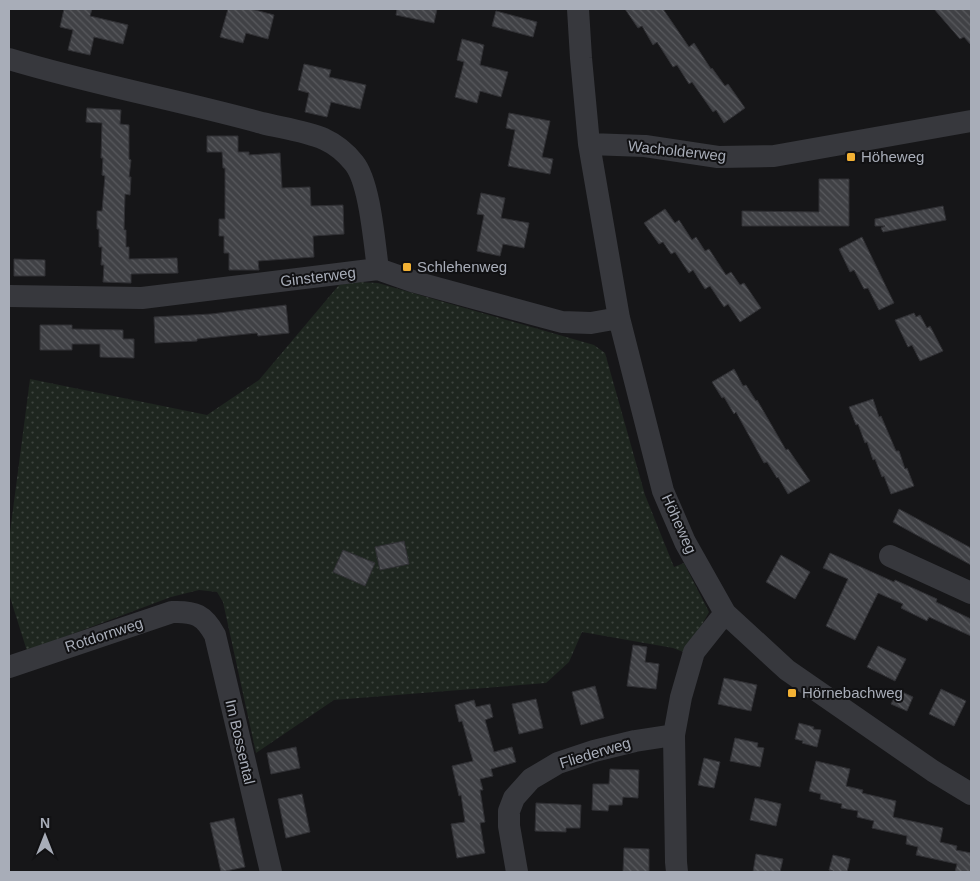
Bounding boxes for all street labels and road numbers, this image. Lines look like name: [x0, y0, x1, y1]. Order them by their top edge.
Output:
street label: Wacholderweg: [627, 137, 727, 164]
street label: Ginsterweg: [279, 263, 357, 290]
street label: Höheweg: [659, 491, 700, 556]
street label: Rotdornweg: [63, 614, 145, 655]
street label: Im Bossental: [222, 698, 259, 786]
street label: Fliederweg: [557, 734, 632, 771]

